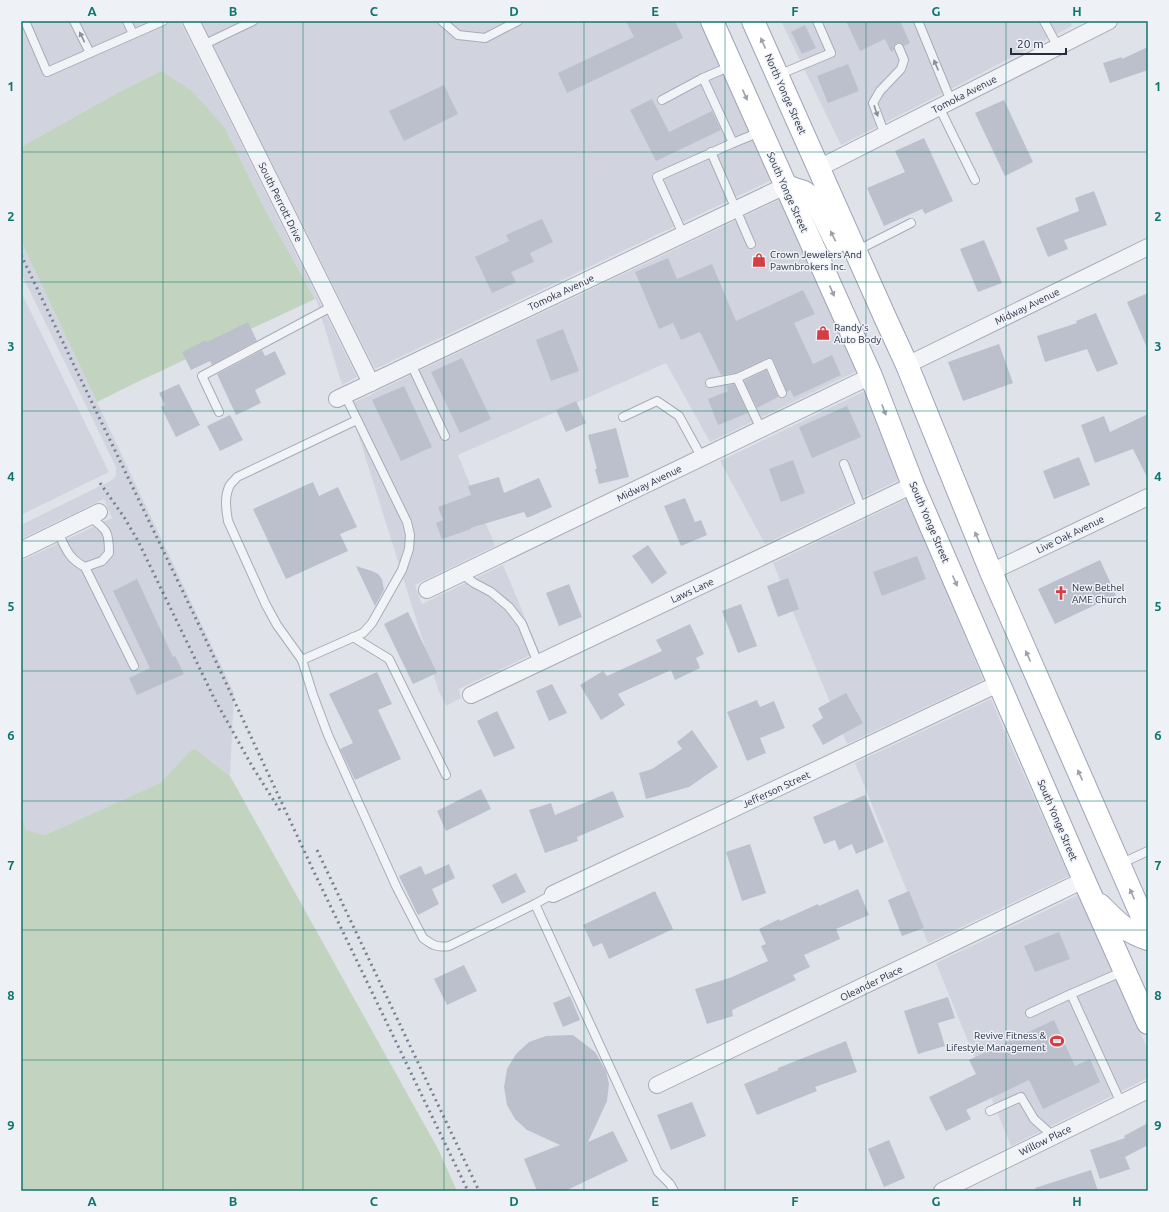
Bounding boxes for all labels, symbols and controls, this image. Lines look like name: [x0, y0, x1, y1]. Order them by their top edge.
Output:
text: A: [87, 4, 97, 18]
text: B: [229, 4, 238, 18]
text: C: [370, 4, 379, 18]
text: D: [509, 4, 519, 18]
text: E: [651, 4, 659, 18]
text: F: [791, 4, 799, 18]
text: G: [932, 4, 941, 18]
text: H: [1072, 4, 1082, 18]
scale bar: [1011, 30, 1066, 56]
one-way arrow: [79, 31, 85, 43]
one-way arrow: [760, 37, 766, 48]
text: 20 m: [1017, 37, 1044, 50]
street label: North Yonge Street: [763, 52, 808, 136]
one-way arrow: [933, 60, 939, 71]
street label: Tomoka Avenue: [930, 73, 999, 116]
text: 1: [7, 79, 15, 93]
text: 1: [1154, 79, 1162, 93]
one-way arrow: [742, 90, 748, 102]
one-way arrow: [874, 106, 880, 118]
street label: South Yonge Street: [765, 150, 810, 234]
street label: South Perrott Drive: [256, 161, 305, 244]
text: 2: [7, 209, 15, 223]
text: 2: [1154, 209, 1162, 223]
one-way arrow: [830, 231, 836, 242]
place label: Crown Jewelers And Pawnbrokers Inc.: [770, 249, 862, 272]
shop icon: Crown Jewelers And Pawnbrokers Inc.: [751, 252, 767, 268]
street label: Tomoka Avenue: [526, 272, 596, 313]
one-way arrow: [829, 285, 835, 296]
street label: Midway Avenue: [993, 286, 1061, 327]
place label: Randy's Auto Body: [834, 322, 881, 345]
shop icon: Randy's Auto Body: [815, 325, 831, 341]
text: 3: [7, 339, 15, 353]
text: 3: [1154, 339, 1162, 353]
one-way arrow: [881, 404, 887, 416]
street label: Midway Avenue: [615, 463, 683, 504]
text: 4: [7, 469, 15, 483]
text: 4: [1154, 469, 1162, 483]
street label: South Yonge Street: [907, 480, 952, 565]
street label: Live Oak Avenue: [1035, 513, 1106, 556]
one-way arrow: [973, 530, 979, 542]
street label: Laws Lane: [669, 576, 715, 605]
one-way arrow: [952, 576, 958, 587]
place label: New Bethel AME Church: [1072, 582, 1127, 605]
church icon: New Bethel AME Church: [1053, 585, 1069, 601]
text: 5: [7, 599, 15, 613]
text: 5: [1154, 599, 1162, 613]
one-way arrow: [1025, 651, 1031, 662]
text: 6: [7, 728, 15, 742]
text: 6: [1154, 728, 1162, 742]
street label: Jefferson Street: [741, 769, 812, 810]
one-way arrow: [1077, 770, 1083, 781]
street label: South Yonge Street: [1035, 778, 1080, 863]
text: 7: [7, 858, 15, 872]
text: 7: [1154, 858, 1162, 872]
one-way arrow: [1129, 889, 1135, 900]
street label: Oleander Place: [838, 964, 904, 1003]
text: 8: [7, 988, 15, 1002]
text: 8: [1154, 988, 1162, 1002]
place label: Revive Fitness & Lifestyle Management: [946, 1030, 1046, 1053]
sports icon: Revive Fitness & Lifestyle Management: [1049, 1033, 1065, 1049]
text: 9: [7, 1118, 15, 1132]
text: 9: [1154, 1118, 1162, 1132]
street label: Willow Place: [1017, 1123, 1073, 1158]
text: A: [87, 1194, 97, 1208]
text: B: [229, 1194, 238, 1208]
text: C: [370, 1194, 379, 1208]
text: D: [509, 1194, 519, 1208]
text: E: [651, 1194, 659, 1208]
text: F: [791, 1194, 799, 1208]
text: G: [932, 1194, 941, 1208]
text: H: [1072, 1194, 1082, 1208]

